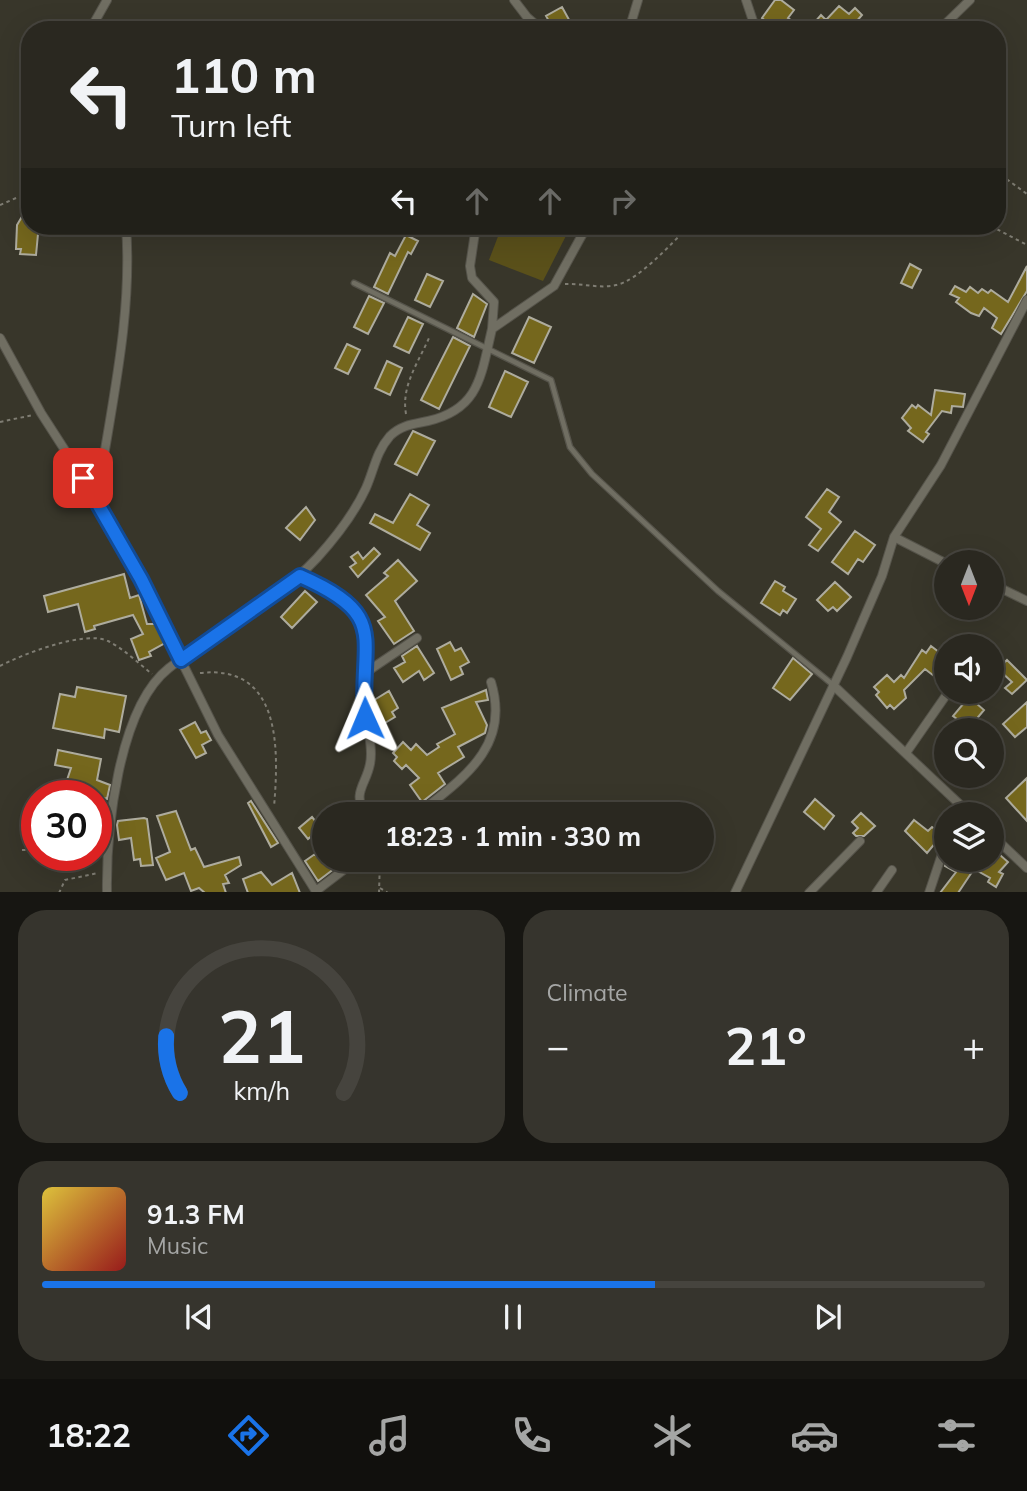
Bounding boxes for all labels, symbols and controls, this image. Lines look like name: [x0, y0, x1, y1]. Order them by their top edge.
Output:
text: 110 m: [171, 44, 317, 105]
icon: left: [56, 49, 147, 140]
text: Turn left: [171, 105, 291, 145]
icon: left: [385, 182, 423, 220]
icon: ahead: [458, 182, 496, 220]
icon: ahead: [531, 182, 569, 220]
icon: right: [604, 182, 642, 220]
pin: [53, 448, 113, 508]
icon: arrive: [64, 459, 102, 497]
north arrow: [934, 550, 1004, 620]
map controls: [934, 550, 1004, 872]
button: sound: [934, 634, 1004, 704]
position arrow: [328, 681, 402, 755]
button: search: [934, 718, 1004, 788]
speed limit sign: 30: [21, 780, 112, 871]
button: layers: [934, 802, 1004, 872]
text: 18:23 · 1 min · 330 m: [385, 820, 641, 853]
text: Climate: [547, 978, 628, 1007]
text: 21: [218, 990, 305, 1081]
text: 21°: [725, 1013, 807, 1078]
text: −: [547, 1022, 569, 1070]
text: +: [962, 1022, 985, 1070]
text: km/h: [233, 1074, 290, 1105]
text: 91.3 FM: [147, 1198, 245, 1231]
text: Music: [147, 1231, 208, 1260]
icon: previous: [180, 1298, 218, 1336]
icon: pause: [494, 1298, 532, 1336]
icon: next: [809, 1298, 847, 1336]
icon: directions: [224, 1411, 273, 1460]
icon: music: [365, 1411, 414, 1460]
icon: phone: [507, 1411, 556, 1460]
icon: climate: [648, 1411, 697, 1460]
icon: car: [790, 1411, 839, 1460]
icon: filters: [932, 1411, 981, 1460]
text: 18:22: [46, 1415, 131, 1455]

